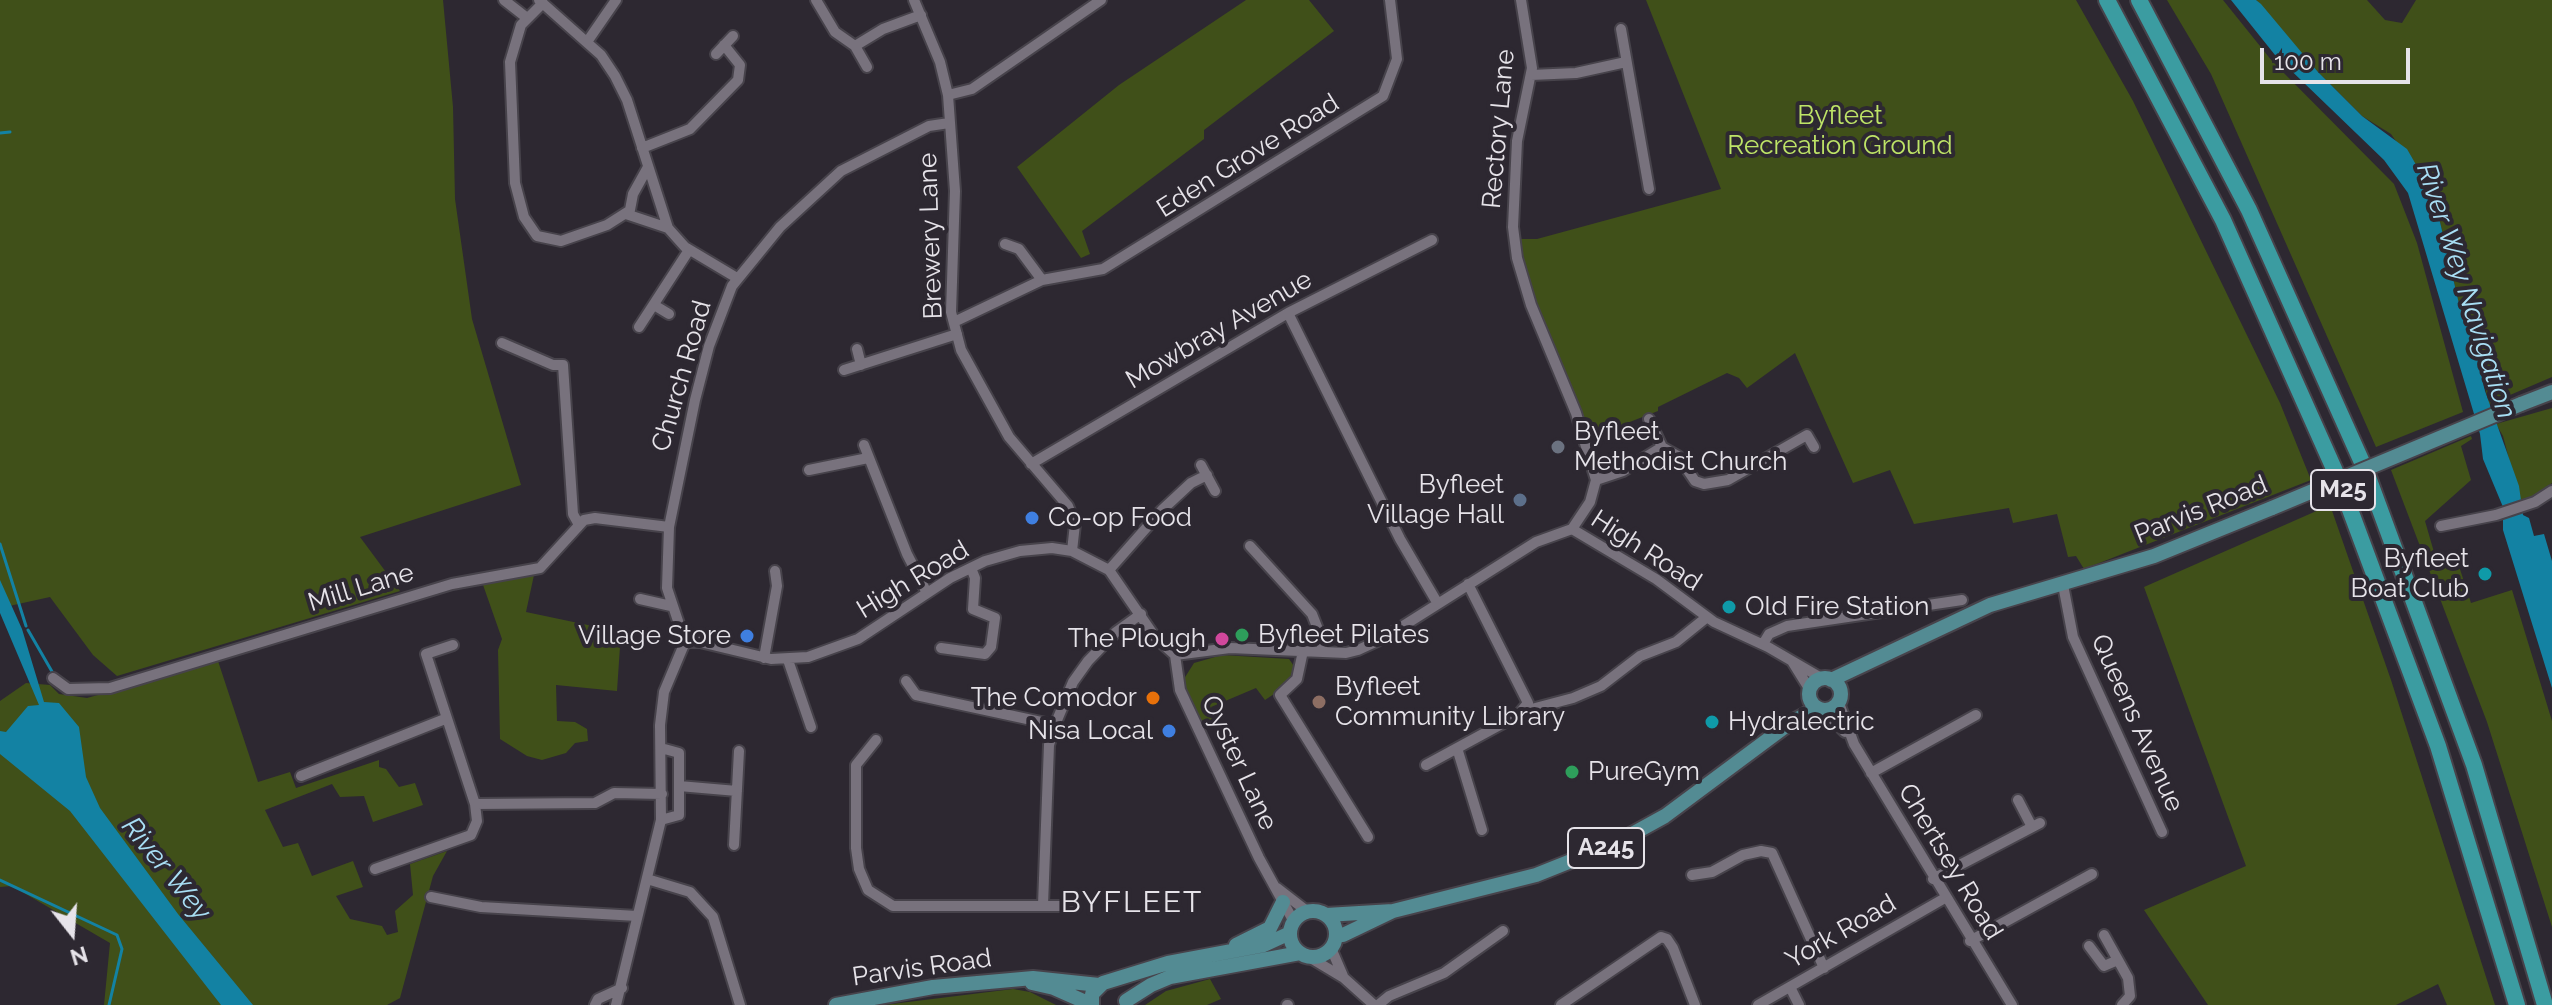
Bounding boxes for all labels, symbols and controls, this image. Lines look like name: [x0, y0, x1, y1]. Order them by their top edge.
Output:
scale bar: [2264, 32, 2414, 82]
text: 100 m: [2274, 47, 2342, 76]
street label: Rectory Lane: [1477, 48, 1521, 210]
street label: Eden Grove Road: [1151, 87, 1345, 225]
park label: Byfleet Recreation Ground: [1727, 100, 1953, 162]
street label: Brewery Lane: [913, 152, 949, 320]
water label: River Wey Navigation: [2409, 159, 2523, 423]
street label: Mowbray Avenue: [1120, 264, 1318, 396]
street label: Church Road: [646, 297, 718, 455]
place label: Byfleet Methodist Church: [1574, 416, 1787, 478]
marker: Byfleet Methodist Church: [1549, 438, 1567, 456]
place label: Byfleet Village Hall: [1367, 469, 1504, 530]
street label: Parvis Road: [2130, 469, 2272, 551]
road number: M25: [2311, 470, 2375, 510]
marker: Byfleet Village Hall: [1511, 491, 1529, 509]
place label: Co-op Food: [1048, 502, 1192, 534]
street label: High Road: [1585, 504, 1707, 598]
marker: Co-op Food: [1023, 509, 1041, 527]
street label: High Road: [851, 534, 975, 626]
place label: Byfleet Boat Club: [2350, 543, 2469, 604]
street label: Mill Lane: [304, 557, 418, 619]
marker: Byfleet Boat Club: [2476, 565, 2494, 583]
place label: Old Fire Station: [1745, 591, 1929, 623]
marker: Old Fire Station: [1720, 598, 1738, 616]
place label: Byfleet Pilates: [1258, 619, 1429, 651]
place label: Village Store: [578, 620, 731, 652]
place label: The Plough: [1068, 623, 1206, 655]
marker: Byfleet Pilates: [1233, 626, 1251, 644]
marker: Village Store: [738, 627, 756, 645]
street label: Queens Avenue: [2084, 629, 2190, 817]
marker: The Plough: [1213, 630, 1231, 648]
place label: Byfleet Community Library: [1335, 671, 1565, 732]
place label: The Comodor: [971, 682, 1137, 714]
marker: The Comodor: [1144, 689, 1162, 707]
street label: Oyster Lane: [1194, 691, 1284, 835]
marker: Byfleet Community Library: [1310, 693, 1328, 711]
place label: Hydralectric: [1728, 706, 1875, 738]
marker: Hydralectric: [1703, 713, 1721, 731]
place label: Nisa Local: [1028, 715, 1153, 747]
marker: Nisa Local: [1160, 722, 1178, 740]
place label: PureGym: [1588, 756, 1700, 788]
marker: PureGym: [1563, 763, 1581, 781]
street label: Chertsey Road: [1891, 778, 2009, 946]
water label: River Wey: [114, 811, 218, 927]
road number: A245: [1568, 828, 1644, 868]
district label: BYFLEET: [1061, 885, 1203, 921]
street label: York Road: [1780, 888, 1902, 976]
north arrow: [32, 893, 112, 973]
text: N: [67, 941, 91, 971]
street label: Parvis Road: [850, 943, 994, 993]

